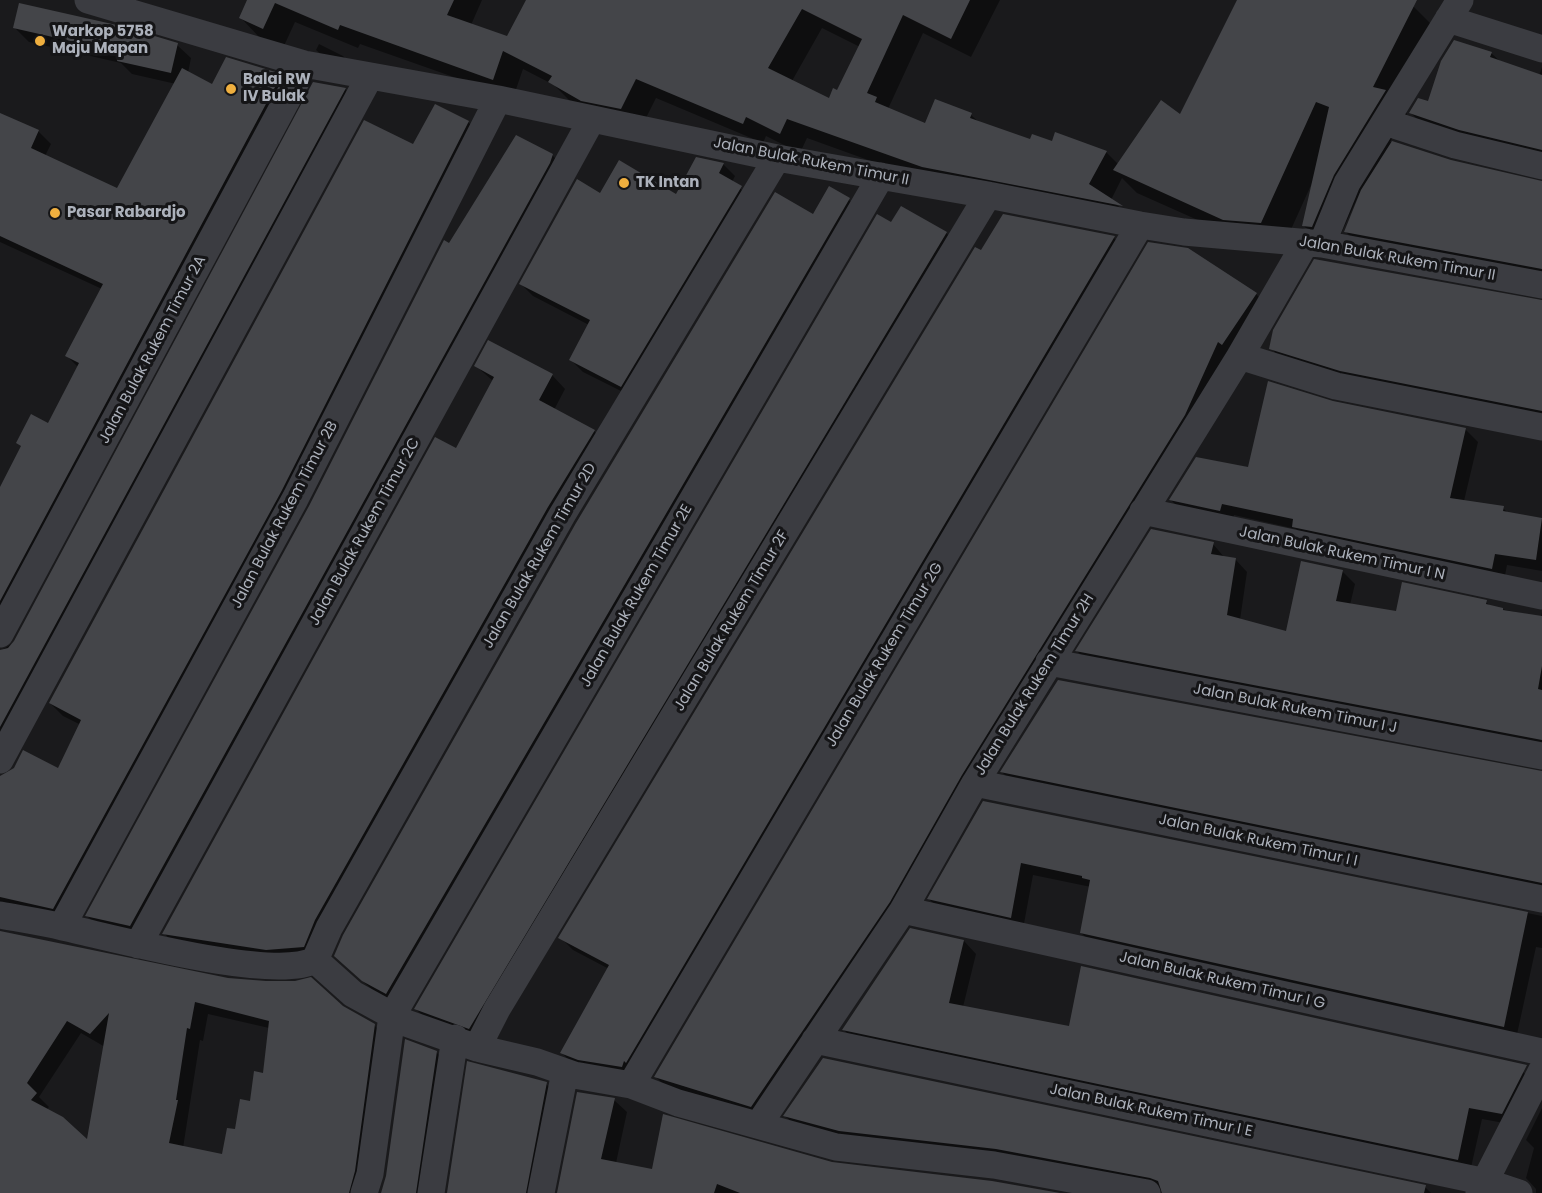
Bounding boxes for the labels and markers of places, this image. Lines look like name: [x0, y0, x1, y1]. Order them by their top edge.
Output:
place label: Warkop 5758 Maju Mapan: [52, 23, 154, 58]
marker: Warkop 5758 Maju Mapan: [33, 34, 47, 48]
place label: Balai RW IV Bulak: [243, 71, 311, 106]
marker: Balai RW IV Bulak: [224, 82, 238, 96]
place label: TK Intan: [636, 174, 699, 192]
marker: TK Intan: [617, 176, 631, 190]
place label: Pasar Rabardjo: [67, 204, 186, 222]
marker: Pasar Rabardjo: [48, 206, 62, 220]

